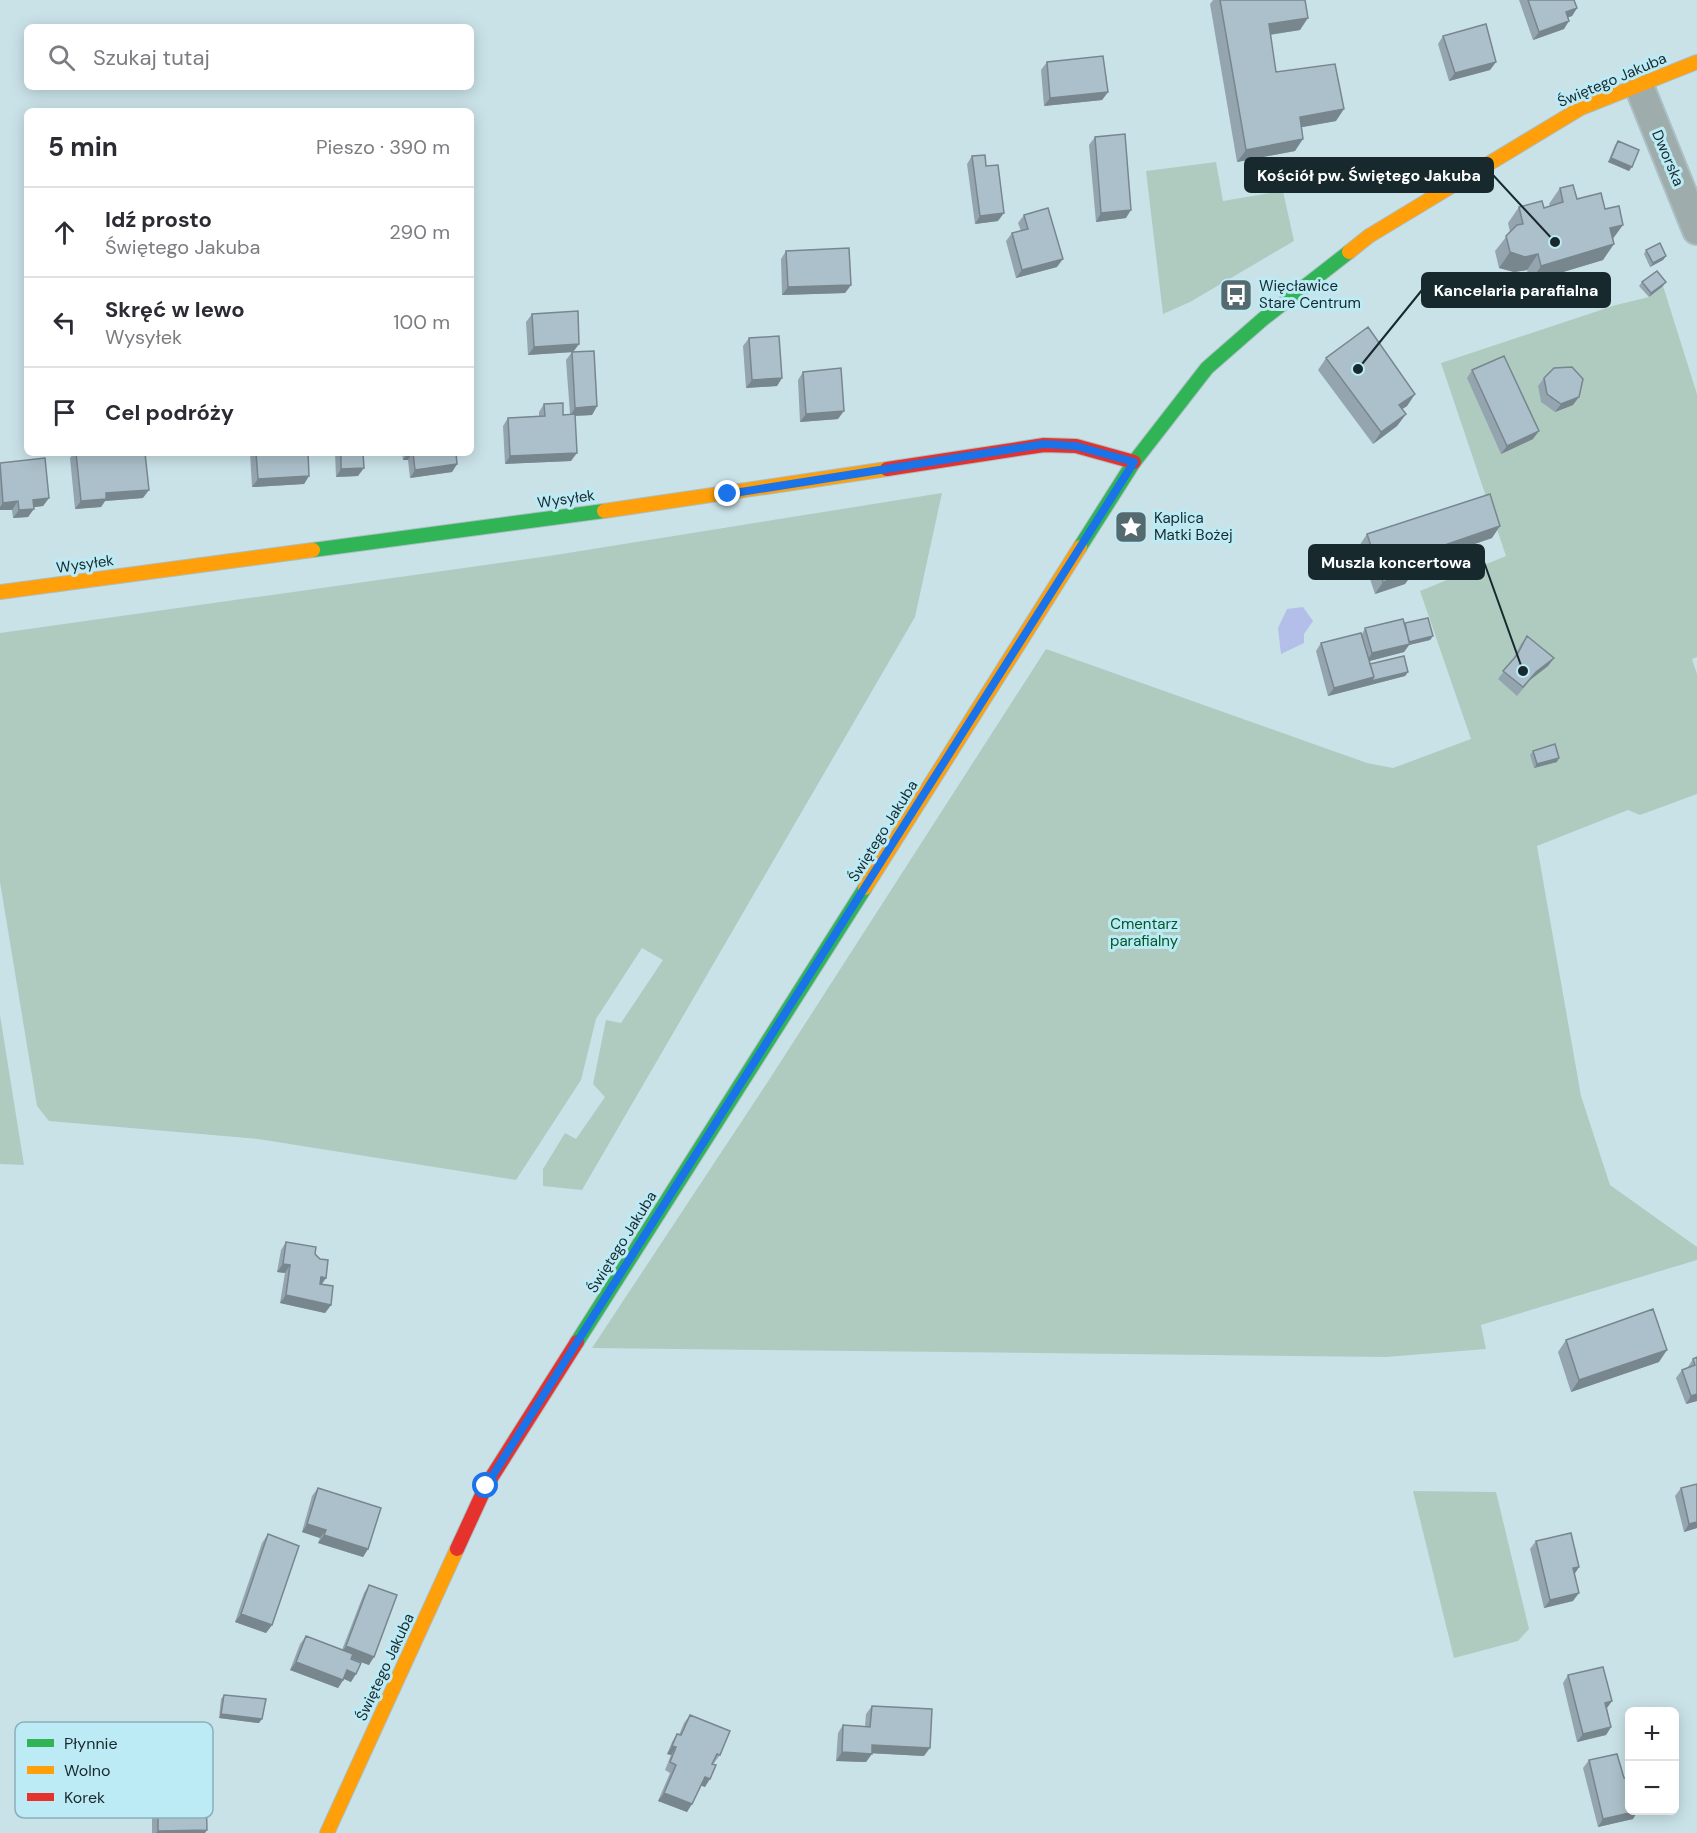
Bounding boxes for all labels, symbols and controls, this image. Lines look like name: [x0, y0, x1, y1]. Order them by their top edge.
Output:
search box: [24, 24, 474, 90]
icon: search: [45, 41, 78, 74]
text: Szukaj tutaj: [93, 43, 210, 72]
street label: Świętego Jakuba: [1554, 48, 1670, 112]
street label: Dworska: [1647, 127, 1689, 189]
text: 5 min: [48, 130, 118, 164]
text: Pieszo · 390 m: [316, 134, 450, 160]
callout: Kościół pw. Świętego Jakuba: [1245, 158, 1493, 192]
text: Kościół pw. Świętego Jakuba: [1257, 165, 1481, 186]
text: Idź prosto: [105, 205, 212, 234]
icon: ahead: [48, 216, 81, 249]
text: 290 m: [389, 219, 450, 245]
text: Świętego Jakuba: [105, 234, 260, 260]
callout: Kancelaria parafialna: [1422, 273, 1610, 307]
place label: Więcławice Stare Centrum: [1259, 276, 1361, 313]
bus stop icon: Więcławice Stare Centrum: [1218, 277, 1254, 313]
text: Kancelaria parafialna: [1434, 280, 1598, 301]
text: Skręć w lewo: [105, 295, 245, 324]
icon: left: [48, 306, 81, 339]
text: 100 m: [393, 309, 450, 335]
text: Wysyłek: [105, 324, 182, 350]
icon: arrive: [48, 396, 81, 429]
text: Cel podróży: [105, 398, 234, 427]
route end: [714, 480, 740, 506]
street label: Wysyłek: [536, 485, 596, 513]
place label: Kaplica Matki Bożej: [1154, 508, 1233, 545]
place icon: Kaplica Matki Bożej: [1113, 509, 1149, 545]
callout: Muszla koncertowa: [1309, 545, 1484, 579]
street label: Wysyłek: [55, 550, 115, 578]
text: Muszla koncertowa: [1321, 552, 1471, 573]
street label: Świętego Jakuba: [844, 776, 922, 886]
park label: Cmentarz parafialny: [1110, 914, 1179, 951]
street label: Świętego Jakuba: [583, 1187, 661, 1297]
route start: [472, 1472, 498, 1498]
street label: Świętego Jakuba: [351, 1610, 419, 1724]
map controls: [1625, 1707, 1679, 1815]
button: +: [1625, 1707, 1679, 1761]
legend: [15, 1722, 213, 1818]
text: Płynnie: [64, 1733, 118, 1754]
text: Wolno: [64, 1760, 110, 1781]
button: −: [1625, 1761, 1679, 1815]
text: Korek: [64, 1787, 105, 1808]

